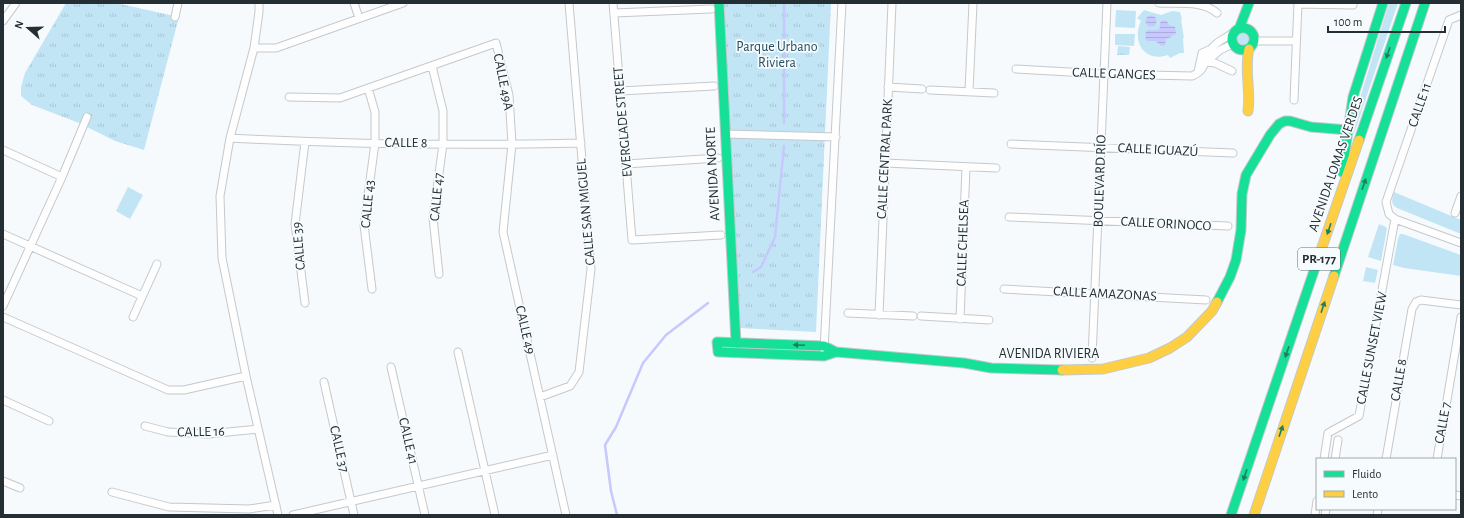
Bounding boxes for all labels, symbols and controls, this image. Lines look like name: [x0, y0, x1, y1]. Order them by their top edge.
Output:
north arrow: [8, 8, 48, 48]
scale bar: [1328, 8, 1445, 34]
text: 100 m: [1334, 16, 1362, 28]
text: N: [13, 19, 26, 30]
park label: Parque Urbano Riviera: [736, 40, 818, 70]
one-way arrow: [1385, 48, 1391, 60]
street label: CALLE 49A: [491, 52, 515, 112]
street label: EVERGLADE STREET: [611, 66, 635, 178]
street label: CALLE GANGES: [1072, 66, 1156, 82]
street label: CALLE 11: [1406, 81, 1434, 129]
street label: AVENIDA LOMAS VERDES: [1306, 95, 1366, 233]
street label: CALLE CENTRAL PARK: [875, 98, 895, 220]
street label: AVENIDA NORTE: [704, 126, 722, 221]
street label: BOULEVARD RÍO: [1088, 134, 1109, 228]
street label: CALLE 8: [385, 136, 427, 150]
street label: CALLE IGUAZÚ: [1117, 138, 1199, 159]
street label: CALLE SAN MIGUEL: [574, 158, 598, 266]
street label: CALLE 47: [428, 172, 446, 222]
one-way arrow: [1361, 178, 1367, 190]
street label: CALLE 43: [359, 179, 377, 229]
street label: CALLE CHELSEA: [954, 199, 972, 287]
street label: CALLE ORINOCO: [1120, 215, 1212, 233]
street label: CALLE 39: [290, 221, 308, 271]
one-way arrow: [1325, 224, 1331, 236]
road number: PR-177: [1298, 248, 1340, 270]
street label: CALLE AMAZONAS: [1053, 284, 1157, 304]
street label: CALLE SUNSET VIEW: [1354, 290, 1390, 406]
one-way arrow: [1320, 301, 1326, 313]
street label: CALLE 49: [513, 304, 537, 356]
one-way arrow: [793, 342, 805, 349]
street label: AVENIDA RIVIERA: [999, 347, 1099, 361]
one-way arrow: [1284, 347, 1290, 359]
street label: CALLE 8: [1388, 358, 1410, 402]
street label: CALLE 7: [1432, 401, 1454, 445]
street label: CALLE 41: [396, 416, 420, 466]
street label: CALLE 37: [327, 424, 351, 474]
one-way arrow: [1278, 424, 1284, 436]
street label: CALLE 16: [177, 425, 225, 439]
legend: [1316, 458, 1456, 510]
text: Fluido: [1352, 468, 1381, 480]
one-way arrow: [1242, 470, 1248, 482]
text: Lento: [1352, 488, 1378, 500]

